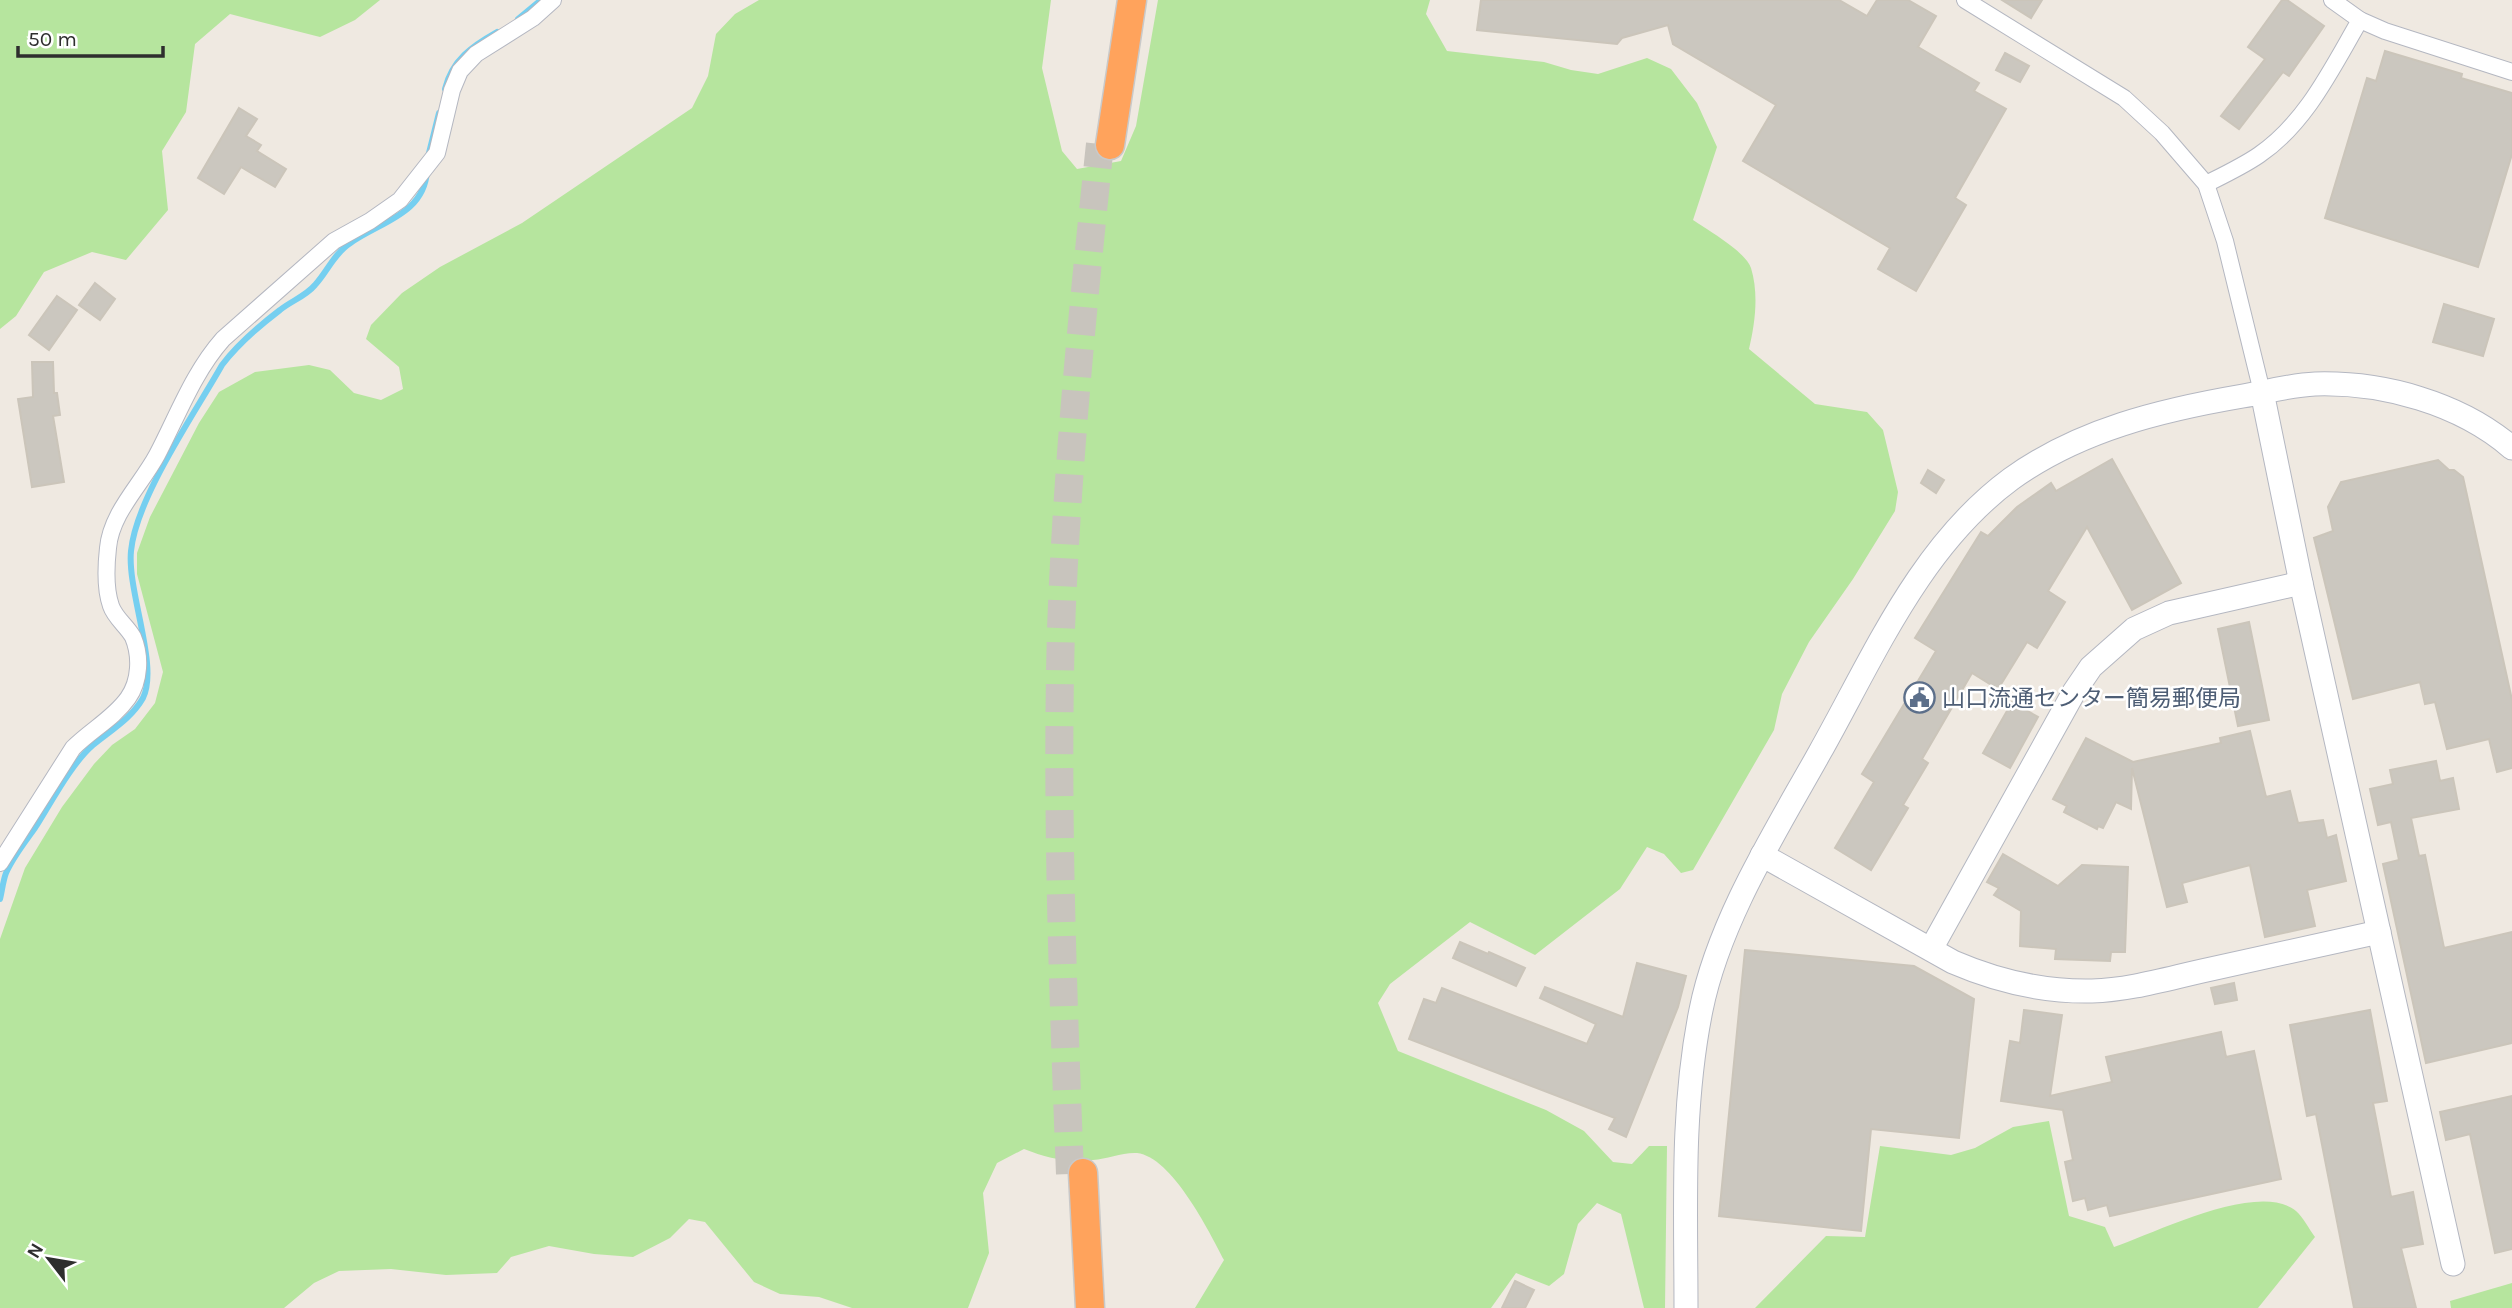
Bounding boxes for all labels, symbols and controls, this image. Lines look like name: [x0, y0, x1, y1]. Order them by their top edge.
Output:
scale bar: [18, 14, 163, 58]
text: 50 m: [28, 27, 77, 51]
public building icon: 山口流通センター簡易郵便局: [1902, 681, 1936, 715]
place label: 山口流通センター簡易郵便局: [1942, 685, 2241, 712]
north arrow: [14, 1224, 84, 1294]
text: N: [22, 1239, 48, 1262]

